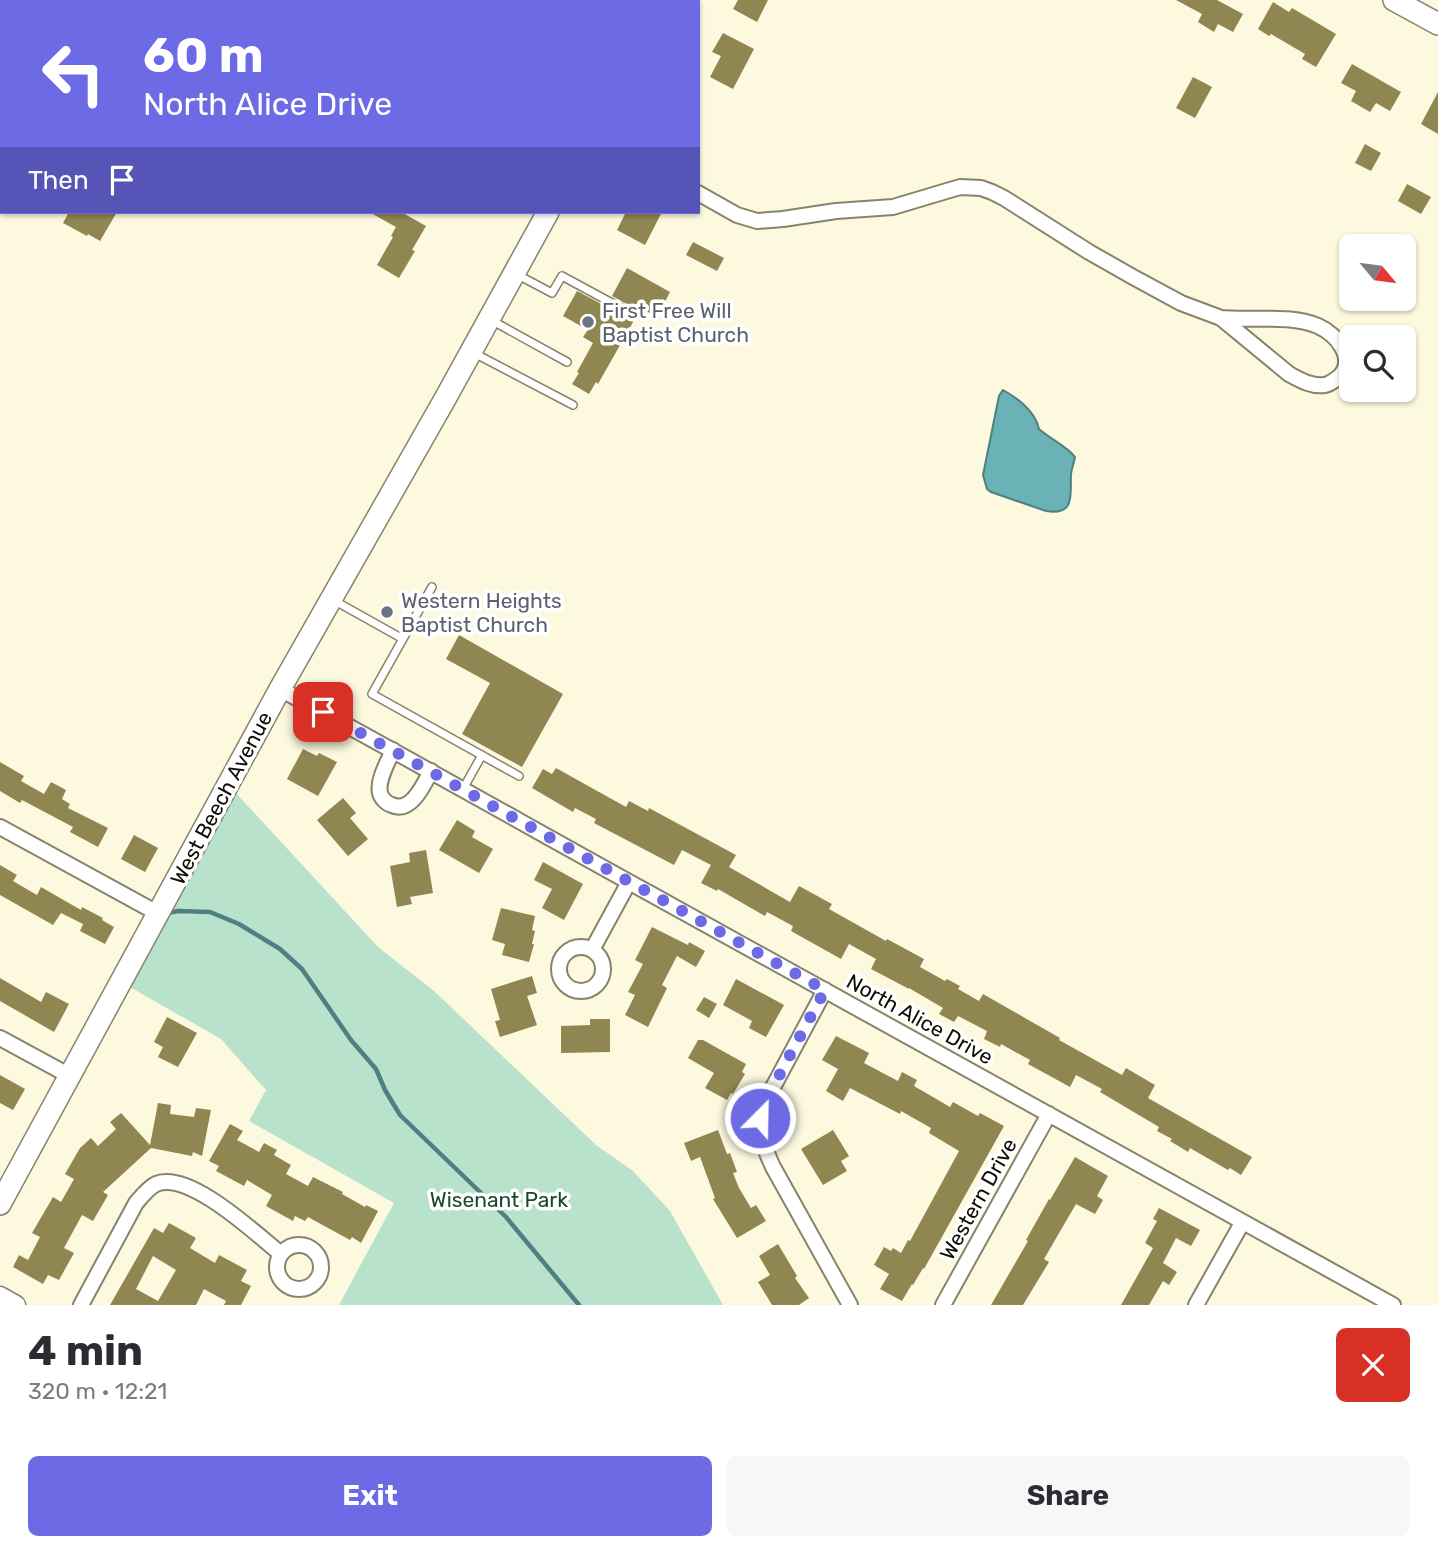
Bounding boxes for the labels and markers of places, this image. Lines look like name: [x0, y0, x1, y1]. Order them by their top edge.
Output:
place label: First Free Will Baptist Church: [602, 298, 749, 347]
marker: First Free Will Baptist Church: [580, 314, 596, 330]
place label: Western Heights Baptist Church: [401, 588, 562, 637]
marker: Western Heights Baptist Church: [379, 604, 395, 620]
pin: [293, 682, 353, 742]

